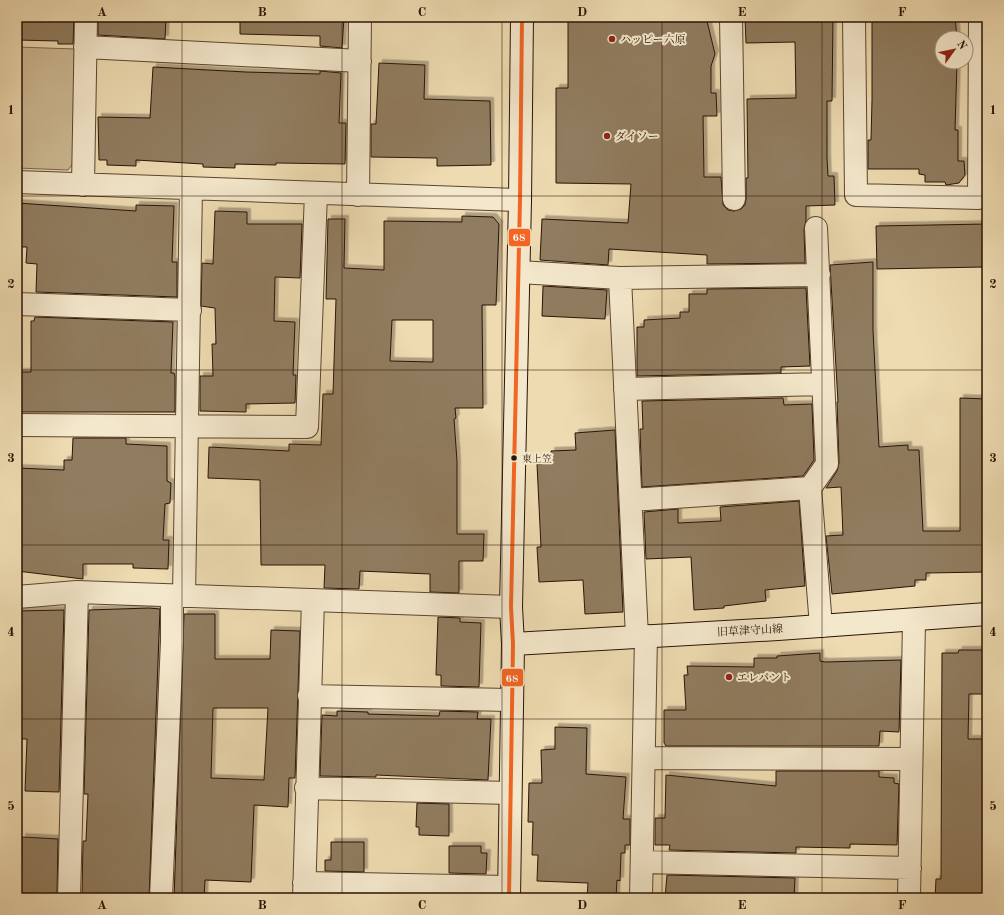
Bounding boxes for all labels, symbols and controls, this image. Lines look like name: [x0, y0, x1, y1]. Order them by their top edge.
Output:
text: A: [97, 6, 107, 19]
text: B: [257, 6, 267, 19]
text: C: [418, 6, 426, 19]
text: D: [577, 6, 587, 19]
text: E: [738, 6, 747, 19]
text: F: [898, 6, 907, 19]
north arrow: [934, 30, 974, 70]
place label: ハッピー六原: [620, 33, 686, 46]
marker: ハッピー六原: [607, 34, 617, 44]
text: N: [954, 39, 968, 52]
text: 1: [7, 104, 15, 117]
text: 1: [989, 104, 997, 117]
marker: ダイソー: [602, 131, 612, 141]
place label: ダイソー: [615, 131, 659, 143]
line badge: 68: [508, 228, 531, 247]
text: 68: [513, 233, 525, 244]
text: 2: [7, 278, 15, 291]
text: 2: [989, 278, 997, 291]
text: 3: [7, 452, 15, 465]
text: 3: [989, 452, 997, 465]
marker: 東上笠: [509, 453, 519, 463]
place label: 東上笠: [522, 453, 552, 464]
street label: 旧草津守山線: [717, 622, 783, 639]
text: 4: [7, 626, 15, 639]
text: 4: [989, 626, 997, 639]
line badge: 68: [501, 668, 524, 687]
marker: エレパント: [724, 672, 734, 682]
place label: エレパント: [737, 672, 791, 684]
text: 68: [506, 674, 518, 685]
text: 5: [7, 800, 15, 813]
text: 5: [989, 800, 997, 813]
text: A: [97, 899, 107, 912]
text: B: [257, 899, 267, 912]
text: C: [418, 899, 426, 912]
text: D: [577, 899, 587, 912]
text: E: [738, 899, 747, 912]
text: F: [898, 899, 907, 912]

